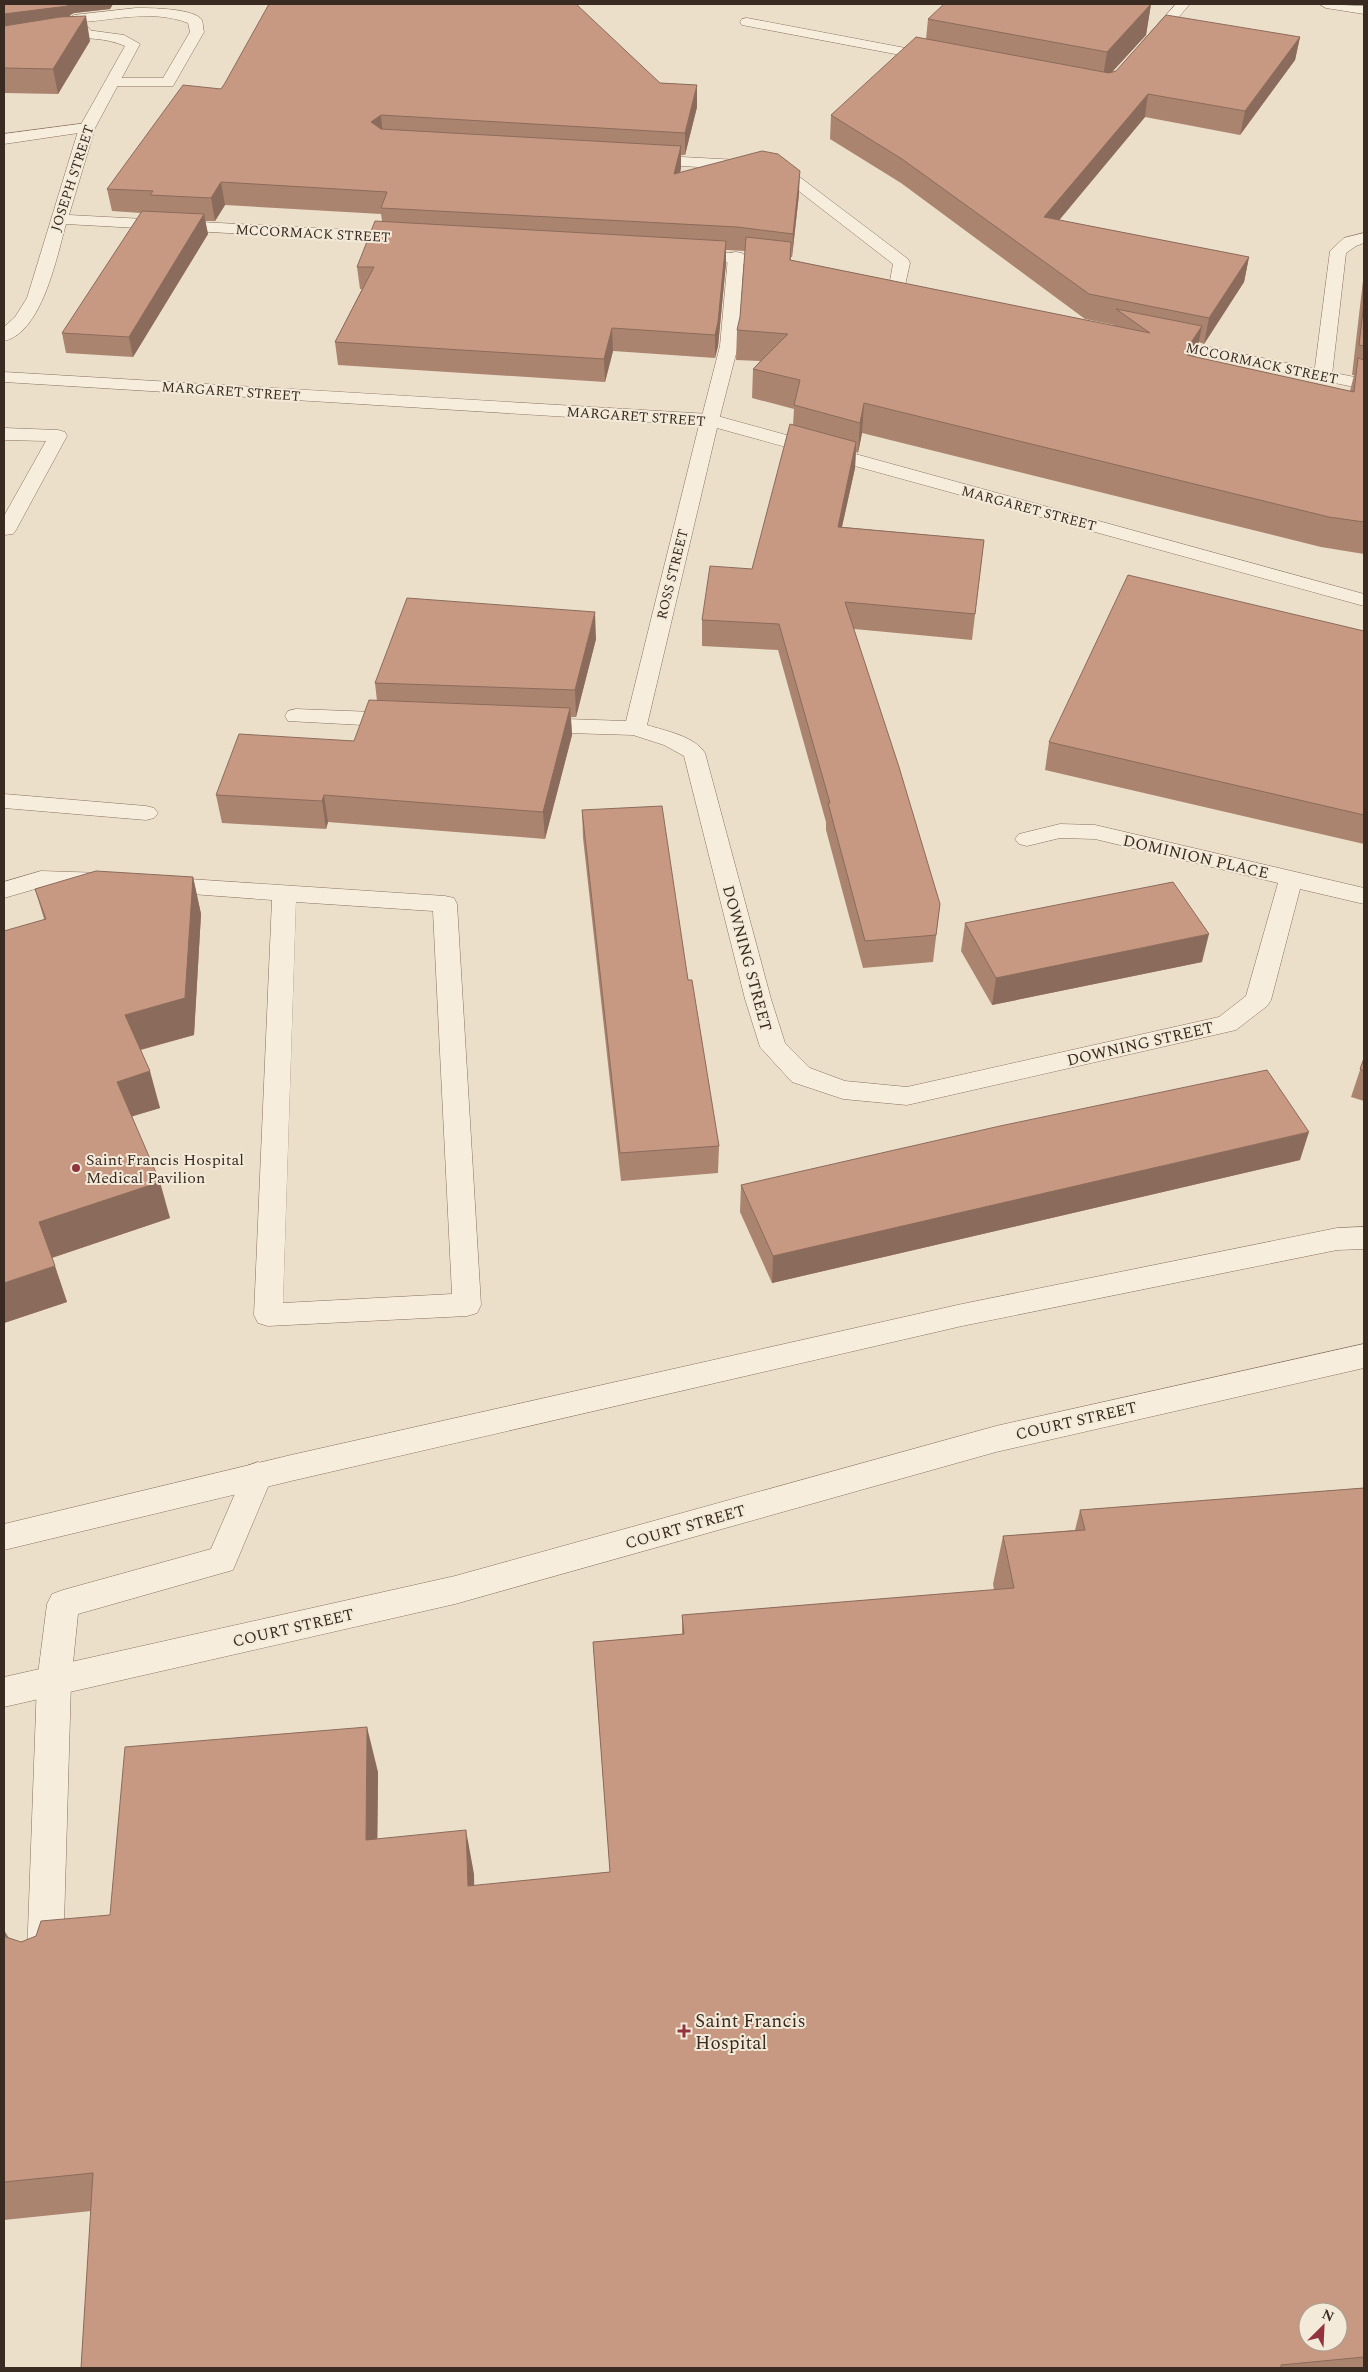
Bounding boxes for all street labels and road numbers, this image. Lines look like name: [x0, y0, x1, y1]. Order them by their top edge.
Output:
street label: JOSEPH STREET: [45, 122, 100, 234]
street label: MCCORMACK STREET: [235, 219, 391, 248]
street label: MCCORMACK STREET: [1184, 337, 1340, 390]
street label: MARGARET STREET: [161, 376, 301, 407]
street label: MARGARET STREET: [566, 401, 706, 432]
street label: MARGARET STREET: [959, 480, 1099, 537]
street label: ROSS STREET: [651, 527, 694, 622]
street label: DOMINION PLACE: [1120, 829, 1271, 885]
street label: DOWNING STREET: [716, 883, 778, 1034]
street label: DOWNING STREET: [1064, 1015, 1216, 1073]
street label: COURT STREET: [1013, 1395, 1140, 1447]
street label: COURT STREET: [622, 1498, 748, 1556]
street label: COURT STREET: [230, 1602, 357, 1654]

